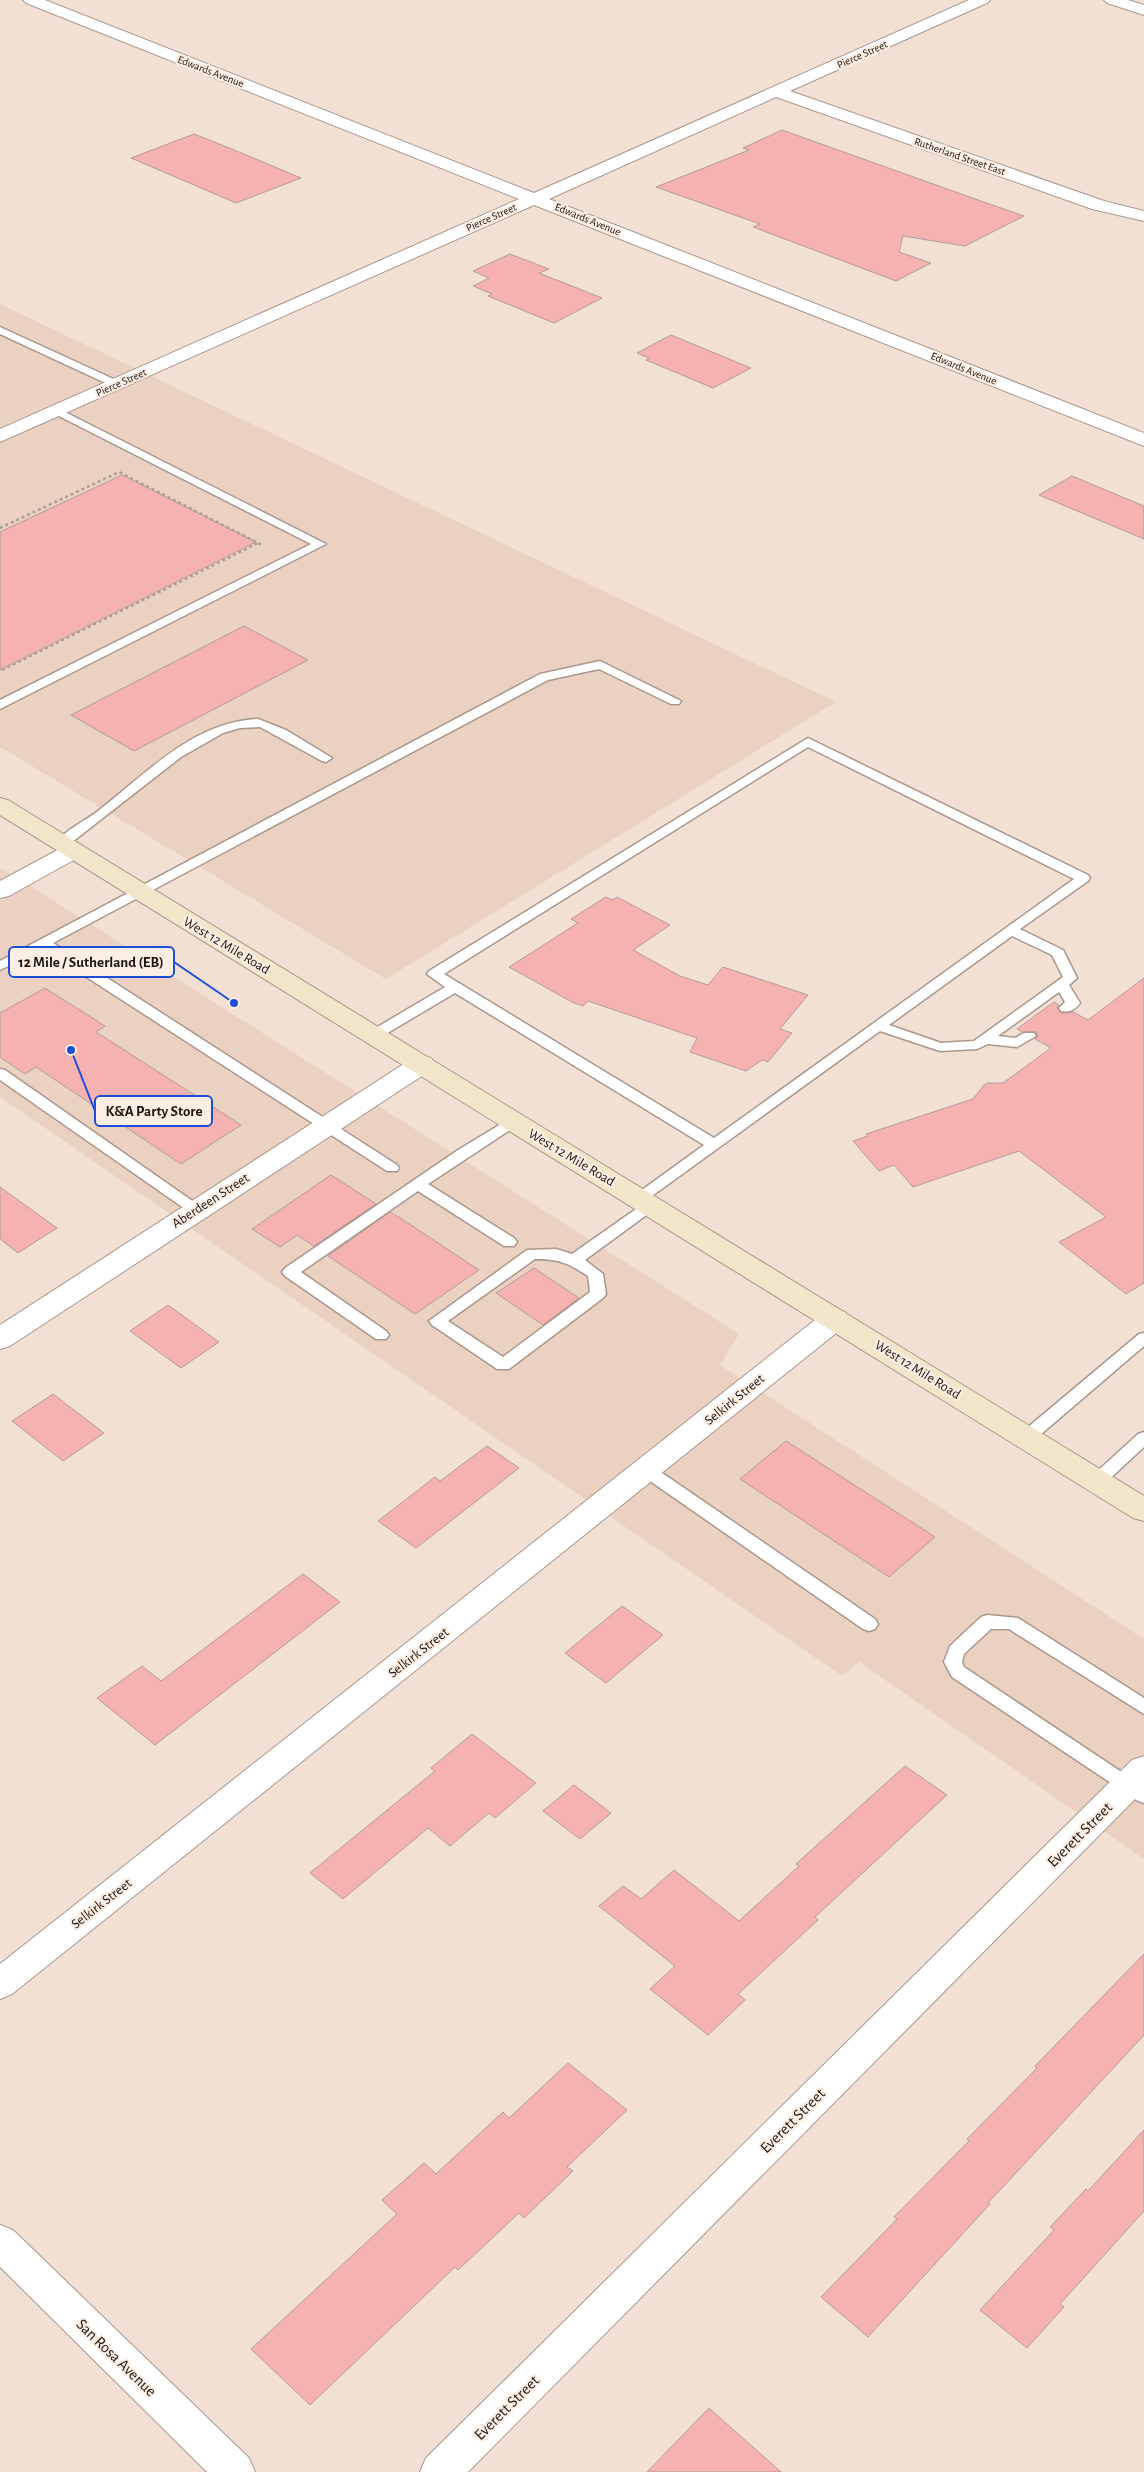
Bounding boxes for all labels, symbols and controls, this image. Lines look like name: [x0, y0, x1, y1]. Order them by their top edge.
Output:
street label: Pierce Street: [835, 38, 890, 70]
street label: Edwards Avenue: [176, 54, 246, 89]
street label: Rutherland Street East: [913, 136, 1007, 177]
street label: Pierce Street: [464, 201, 519, 233]
street label: Edwards Avenue: [553, 201, 622, 238]
street label: Edwards Avenue: [929, 350, 998, 387]
street label: Pierce Street: [94, 366, 149, 398]
street label: West 12 Mile Road: [181, 915, 272, 977]
callout: 12 Mile / Sutherland (EB): [9, 947, 174, 977]
text: 12 Mile / Sutherland (EB): [18, 955, 164, 970]
callout: K&A Party Store: [95, 1096, 212, 1126]
text: K&A Party Store: [105, 1104, 203, 1119]
street label: West 12 Mile Road: [526, 1127, 617, 1189]
street label: Aberdeen Street: [169, 1170, 252, 1231]
street label: West 12 Mile Road: [872, 1338, 963, 1402]
street label: Selkirk Street: [702, 1371, 768, 1428]
street label: Selkirk Street: [386, 1625, 452, 1681]
street label: Everett Street: [1044, 1799, 1115, 1870]
street label: Selkirk Street: [69, 1876, 135, 1932]
street label: Everett Street: [757, 2085, 828, 2156]
street label: San Rosa Avenue: [73, 2316, 159, 2400]
street label: Everett Street: [471, 2372, 542, 2443]

